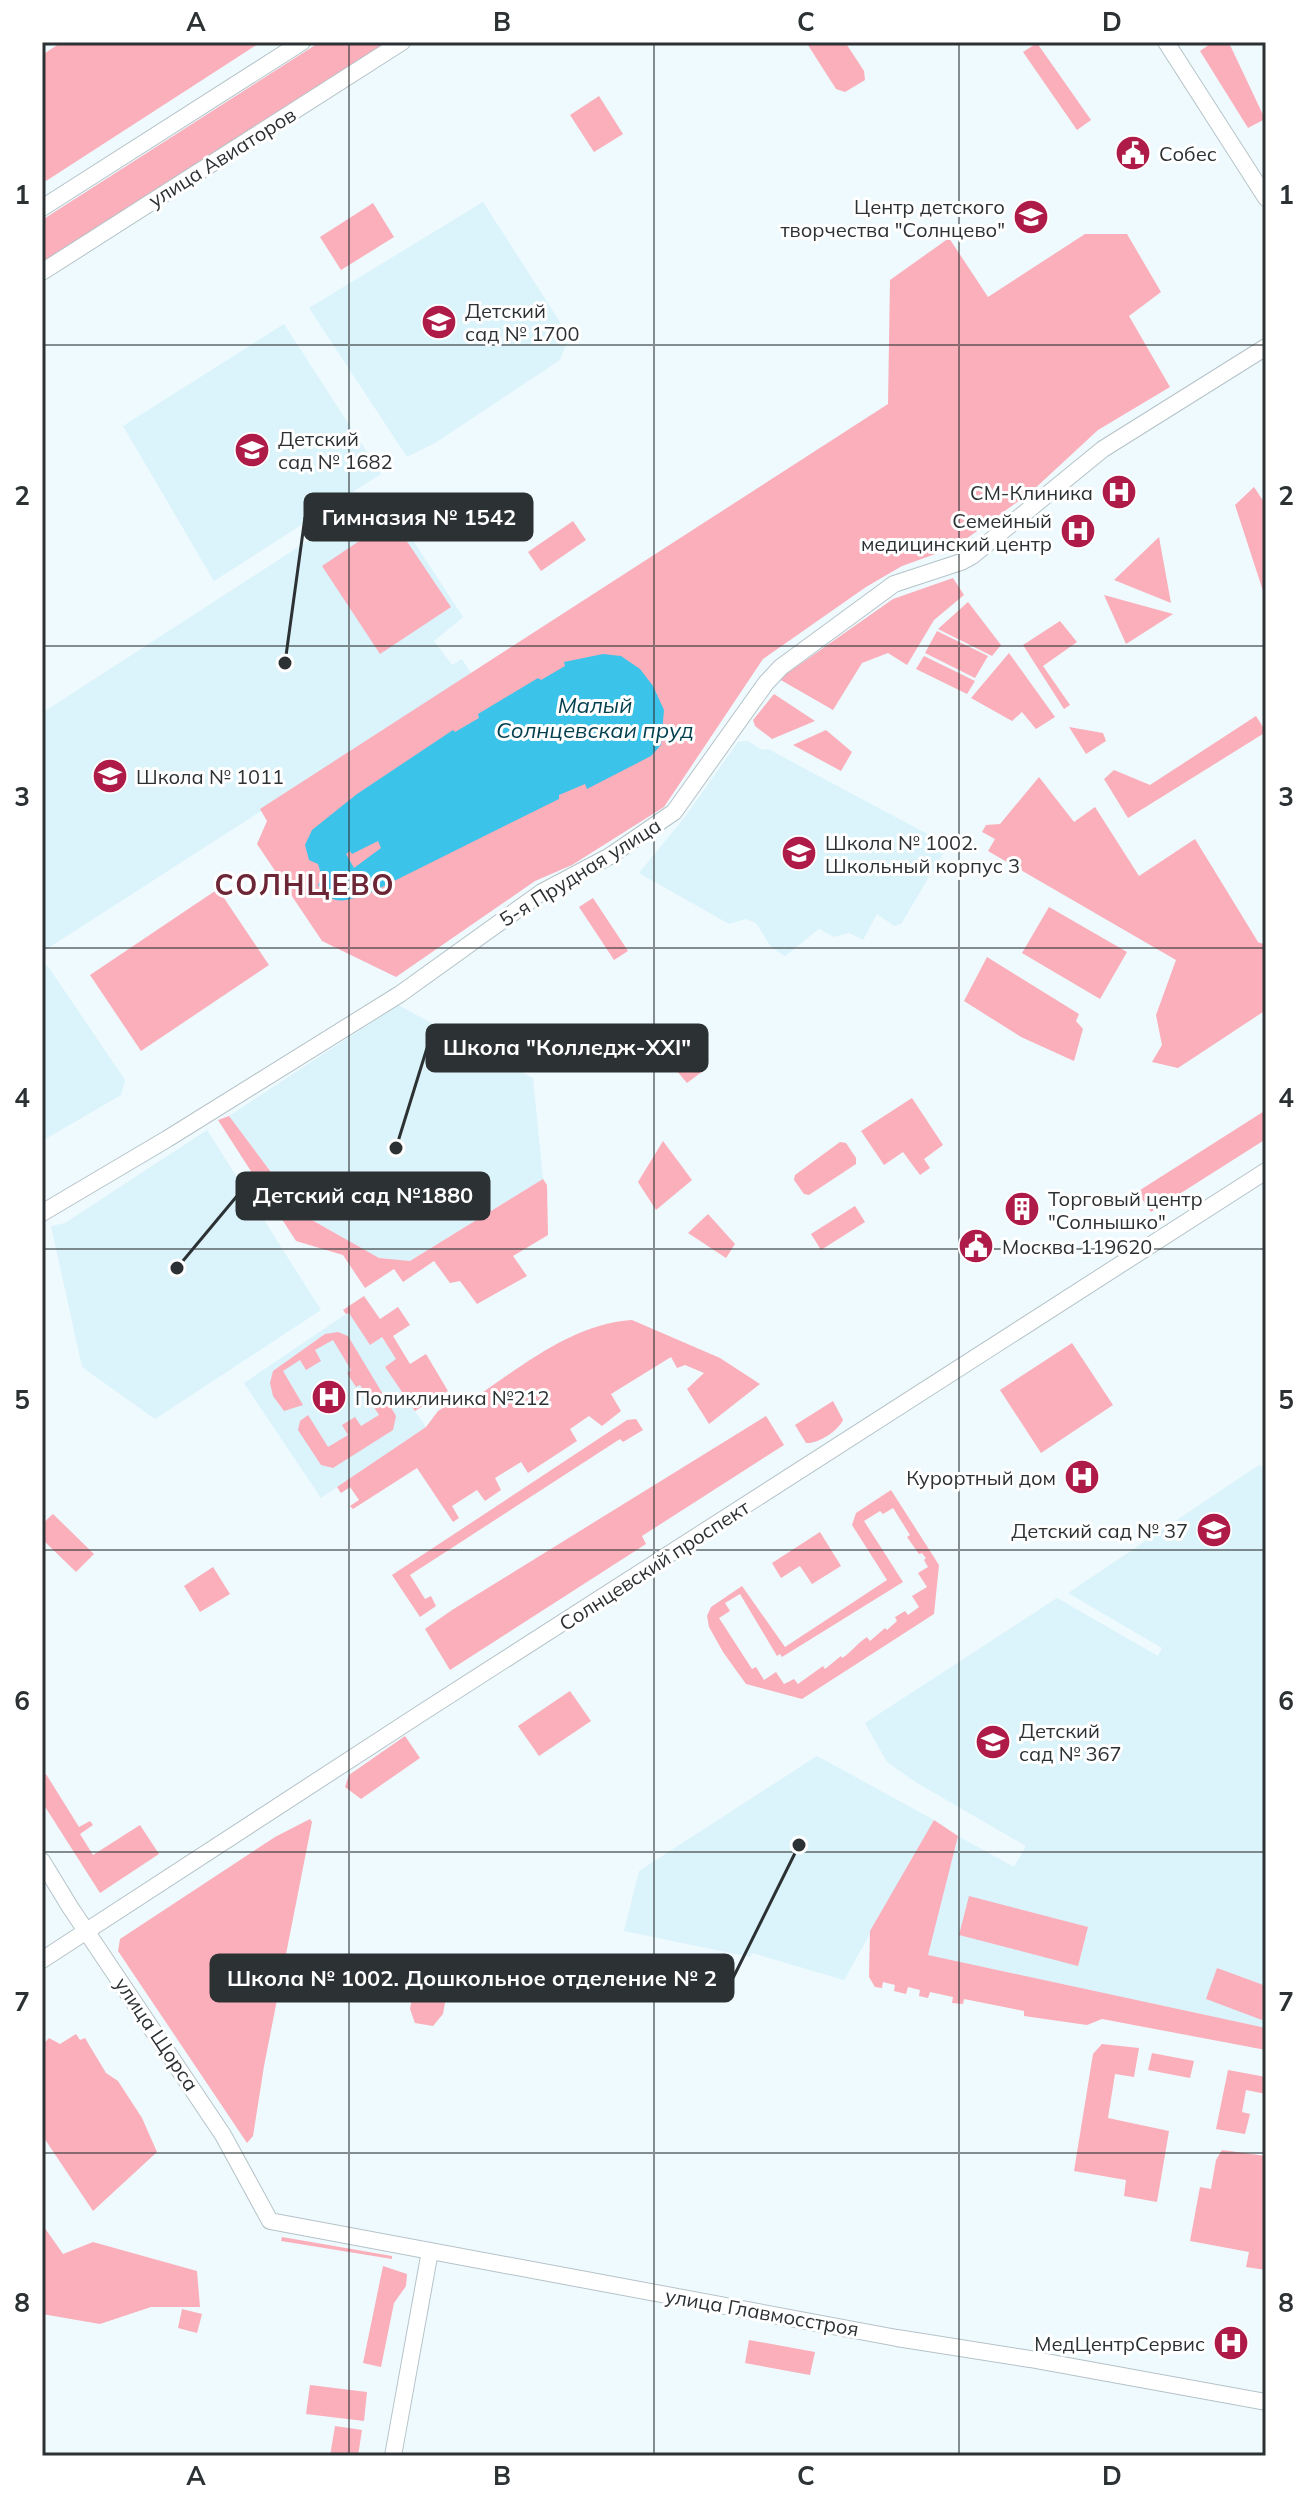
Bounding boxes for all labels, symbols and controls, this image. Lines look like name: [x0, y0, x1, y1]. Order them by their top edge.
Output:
text: A: [186, 5, 206, 38]
text: B: [493, 5, 511, 38]
text: C: [797, 5, 815, 38]
text: D: [1102, 5, 1122, 38]
street label: улица Авиаторов: [144, 102, 300, 212]
public building icon: Собес: [1114, 134, 1152, 172]
place label: Собес: [1159, 141, 1217, 166]
text: 1: [14, 178, 30, 211]
text: 1: [1278, 178, 1294, 211]
place label: Центр детского творчества "Солнцево": [780, 194, 1005, 242]
school or university icon: Центр детского творчества "Солнцево": [1012, 198, 1050, 236]
place label: Детский сад № 1700: [465, 298, 580, 346]
school or university icon: Детский сад № 1700: [420, 303, 458, 341]
place label: Детский сад № 1682: [278, 426, 393, 474]
school or university icon: Детский сад № 1682: [233, 431, 271, 469]
hospital icon: СМ-Клиника: [1100, 473, 1138, 511]
text: 2: [14, 479, 30, 512]
text: 2: [1278, 479, 1294, 512]
place label: СМ-Клиника: [970, 480, 1093, 505]
callout: Гимназия № 1542: [305, 494, 532, 540]
text: Гимназия № 1542: [322, 503, 516, 531]
place label: Семейный медицинский центр: [861, 508, 1052, 556]
hospital icon: Семейный медицинский центр: [1059, 512, 1097, 550]
water label: Малый Солнцевскаи пруд: [496, 691, 694, 744]
school or university icon: Школа № 1011: [91, 757, 129, 795]
place label: Школа № 1011: [136, 764, 284, 789]
text: 3: [14, 780, 30, 813]
text: 3: [1278, 780, 1294, 813]
street label: 5-я Прудная улица: [495, 812, 665, 932]
place label: Школа № 1002. Школьный корпус 3: [825, 830, 1020, 878]
school or university icon: Школа № 1002. Школьный корпус 3: [780, 834, 818, 872]
district label: СОЛНЦЕВО: [214, 867, 396, 902]
callout: Школа "Колледж-XXI": [427, 1025, 707, 1071]
text: Школа "Колледж-XXI": [443, 1033, 691, 1061]
text: 4: [14, 1081, 30, 1114]
text: 4: [1278, 1081, 1294, 1114]
callout: Детский сад №1880: [237, 1173, 489, 1219]
text: Детский сад №1880: [253, 1181, 473, 1209]
place label: Торговый центр "Солнышко": [1048, 1186, 1203, 1234]
building icon: Торговый центр "Солнышко": [1003, 1190, 1041, 1228]
public building icon: Москва 119620: [957, 1227, 995, 1265]
place label: Москва 119620: [1002, 1234, 1152, 1259]
hospital icon: Поликлиника №212: [310, 1378, 348, 1416]
text: 5: [14, 1383, 30, 1416]
text: 5: [1278, 1383, 1294, 1416]
place label: Поликлиника №212: [355, 1385, 550, 1410]
hospital icon: Курортный дом: [1063, 1458, 1101, 1496]
place label: Курортный дом: [906, 1465, 1056, 1490]
street label: Солнцевский проспект: [554, 1494, 754, 1636]
school or university icon: Детский сад № 37: [1195, 1511, 1233, 1549]
place label: Детский сад № 37: [1011, 1518, 1188, 1543]
text: 6: [14, 1684, 30, 1717]
text: 6: [1278, 1684, 1294, 1717]
place label: Детский сад № 367: [1019, 1718, 1122, 1766]
school or university icon: Детский сад № 367: [974, 1723, 1012, 1761]
callout: Школа № 1002. Дошкольное отделение № 2: [211, 1955, 733, 2001]
text: Школа № 1002. Дошкольное отделение № 2: [227, 1964, 717, 1992]
street label: улица Щорса: [110, 1972, 204, 2096]
text: 7: [14, 1985, 30, 2018]
text: 7: [1278, 1985, 1294, 2018]
street label: улица Главмосстроя: [663, 2283, 861, 2341]
text: 8: [14, 2286, 30, 2319]
text: 8: [1278, 2286, 1294, 2319]
hospital icon: МедЦентрСервис: [1212, 2324, 1250, 2362]
place label: МедЦентрСервис: [1034, 2331, 1205, 2356]
text: A: [186, 2459, 206, 2492]
text: B: [493, 2459, 511, 2492]
text: C: [797, 2459, 815, 2492]
text: D: [1102, 2459, 1122, 2492]

